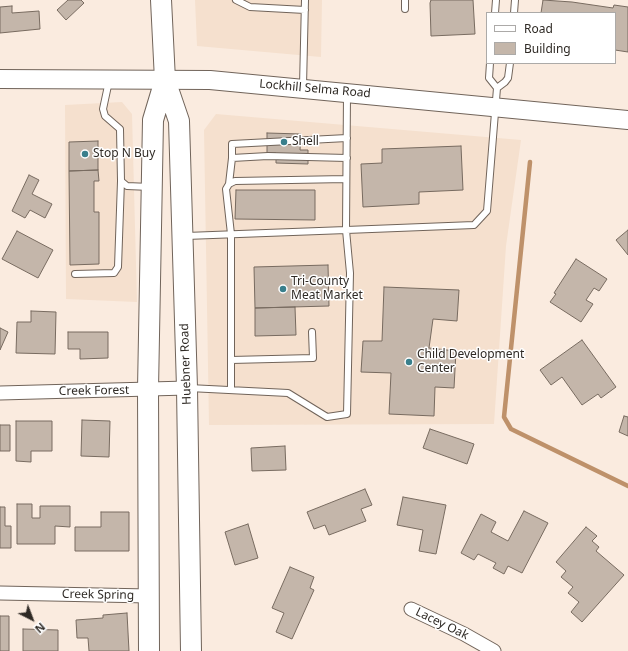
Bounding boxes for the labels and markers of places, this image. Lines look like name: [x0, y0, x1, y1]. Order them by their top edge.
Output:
place label: Shell: [292, 135, 319, 149]
marker: Shell: [279, 137, 289, 147]
place label: Stop N Buy: [93, 147, 155, 161]
marker: Stop N Buy: [80, 149, 90, 159]
place label: Tri-County Meat Market: [291, 275, 363, 303]
marker: Tri-County Meat Market: [278, 284, 288, 294]
place label: Child Development Center: [417, 348, 524, 376]
marker: Child Development Center: [404, 357, 414, 367]

